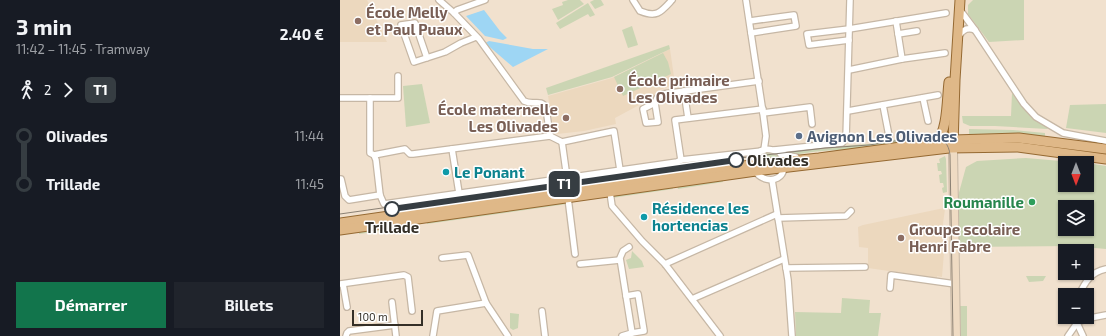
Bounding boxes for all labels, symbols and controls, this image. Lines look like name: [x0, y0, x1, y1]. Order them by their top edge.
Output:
place label: École Melly et Paul Puaux: [366, 2, 463, 38]
text: 3 min: [16, 13, 72, 39]
marker: École Melly et Paul Puaux: [353, 16, 363, 26]
text: 2.40 €: [280, 25, 324, 43]
text: 11:42 – 11:45 · Tramway: [16, 41, 150, 57]
place label: École primaire Les Olivades: [628, 70, 730, 106]
icon: walk: [16, 79, 38, 101]
icon: forward: [57, 79, 79, 101]
text: T1: [93, 81, 108, 98]
text: 2: [44, 82, 51, 98]
marker: École primaire Les Olivades: [615, 84, 625, 94]
place label: École maternelle Les Olivades: [438, 99, 558, 135]
marker: École maternelle Les Olivades: [561, 113, 571, 123]
text: Olivades: [46, 127, 108, 145]
place label: Avignon Les Olivades: [807, 127, 957, 145]
text: 11:44: [295, 128, 324, 144]
marker: Avignon Les Olivades: [794, 131, 804, 141]
place label: Olivades: [747, 151, 809, 169]
marker: Olivades: [728, 152, 744, 168]
north arrow: [1058, 156, 1094, 192]
map controls: [1058, 156, 1094, 324]
place label: Le Ponant: [454, 163, 525, 181]
marker: Le Ponant: [441, 167, 451, 177]
line badge: T1: [546, 171, 582, 197]
text: Trillade: [46, 175, 100, 193]
text: T1: [557, 175, 571, 192]
text: 11:45: [296, 176, 324, 192]
place label: Roumanille: [943, 193, 1024, 211]
marker: Roumanille: [1027, 197, 1037, 207]
place label: Résidence les hortencias: [652, 199, 749, 234]
button: layers: [1058, 200, 1094, 236]
marker: Trillade: [384, 201, 400, 217]
marker: Résidence les hortencias: [639, 212, 649, 222]
place label: Trillade: [365, 218, 419, 236]
place label: Groupe scolaire Henri Fabre: [909, 220, 1020, 255]
marker: Groupe scolaire Henri Fabre: [896, 233, 906, 243]
button: +: [1058, 244, 1094, 280]
button: Démarrer: [16, 282, 166, 328]
button: Billets: [174, 282, 324, 328]
button: −: [1058, 288, 1094, 324]
scale bar: [352, 308, 423, 327]
text: 100 m: [358, 310, 388, 323]

